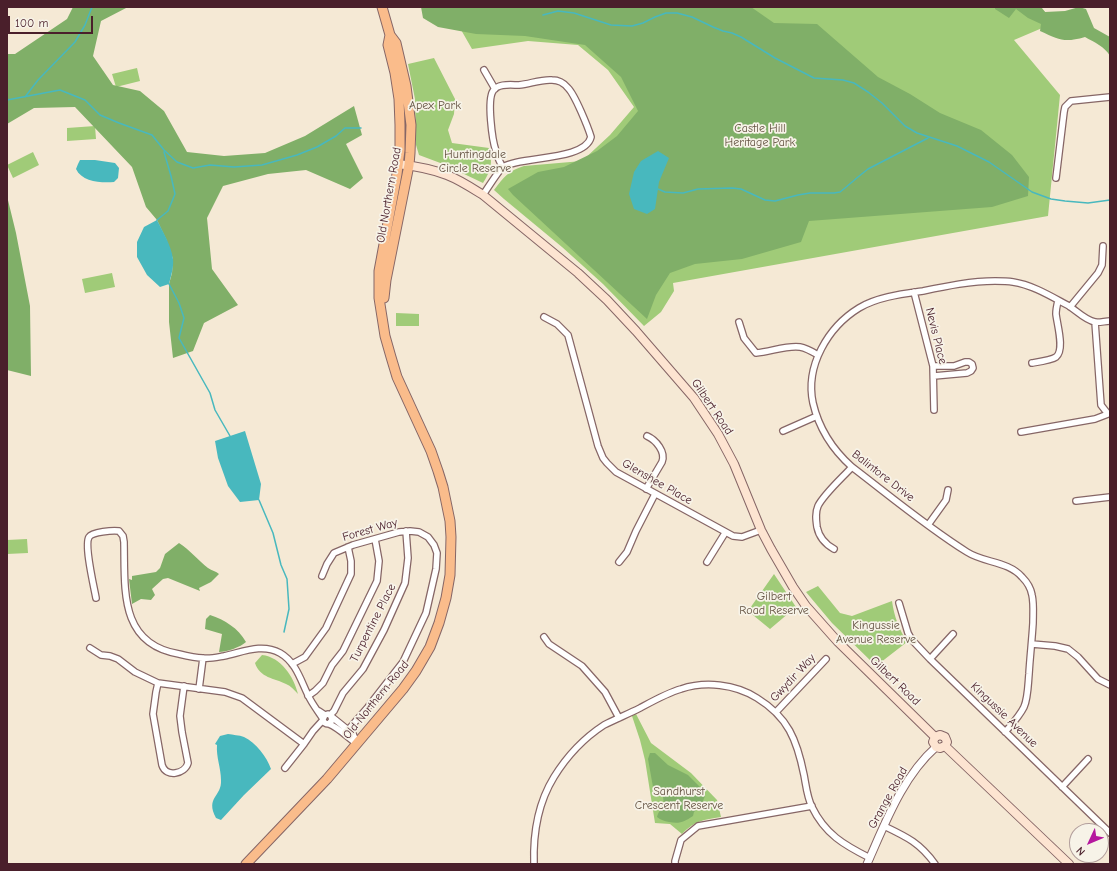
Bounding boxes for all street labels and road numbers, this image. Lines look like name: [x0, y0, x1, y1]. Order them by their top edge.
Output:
street label: Old Northern Road: [373, 146, 405, 244]
street label: Nevis Place: [922, 306, 950, 366]
street label: Gilbert Road: [688, 376, 736, 438]
street label: Balintore Drive: [849, 447, 917, 505]
street label: Glenshee Place: [619, 456, 695, 508]
street label: Forest Way: [341, 515, 399, 545]
street label: Turpentine Place: [347, 581, 399, 665]
street label: Gwydir Way: [767, 651, 819, 705]
street label: Gilbert Road: [867, 653, 923, 709]
street label: Old Northern Road: [340, 658, 412, 742]
street label: Kingussie Avenue: [967, 679, 1041, 751]
street label: Grange Road: [865, 765, 911, 831]

